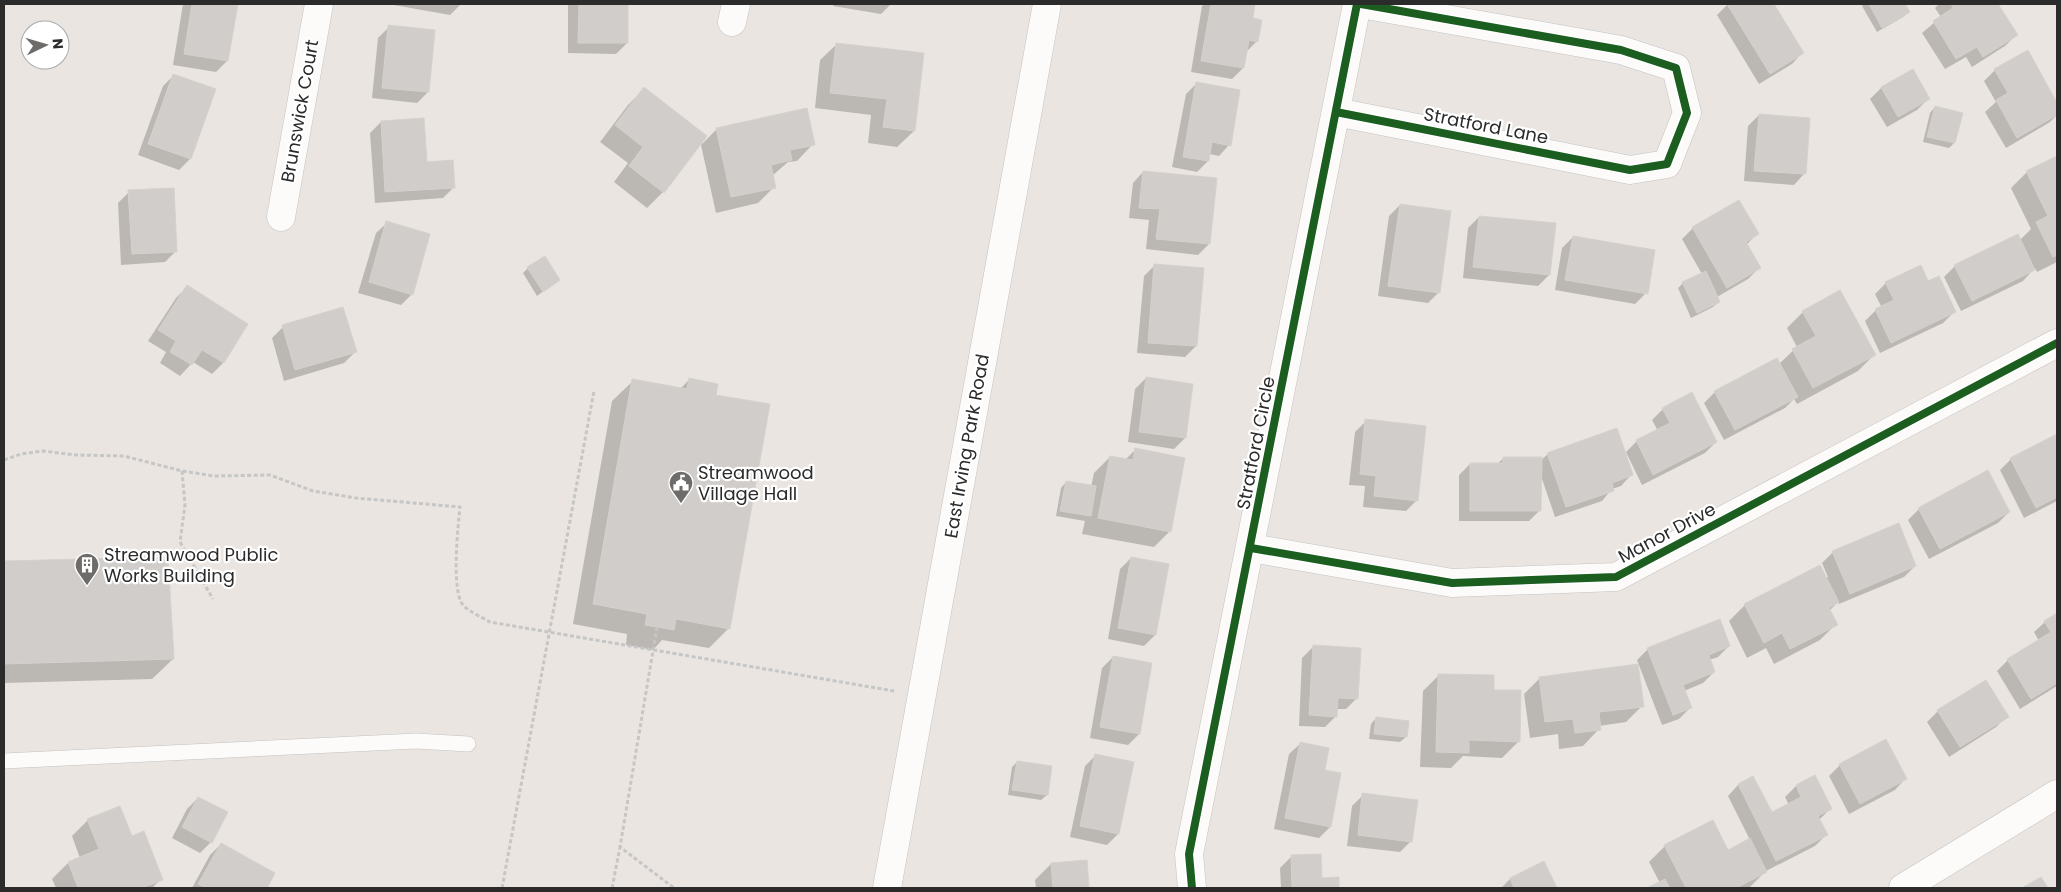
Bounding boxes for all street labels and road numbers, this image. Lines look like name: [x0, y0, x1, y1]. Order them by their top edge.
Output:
street label: Brunswick Court: [275, 38, 324, 184]
street label: Stratford Lane: [1422, 101, 1550, 150]
street label: East Irving Park Road: [938, 352, 995, 540]
street label: Stratford Circle: [1230, 374, 1281, 512]
street label: Manor Drive: [1614, 496, 1720, 569]

